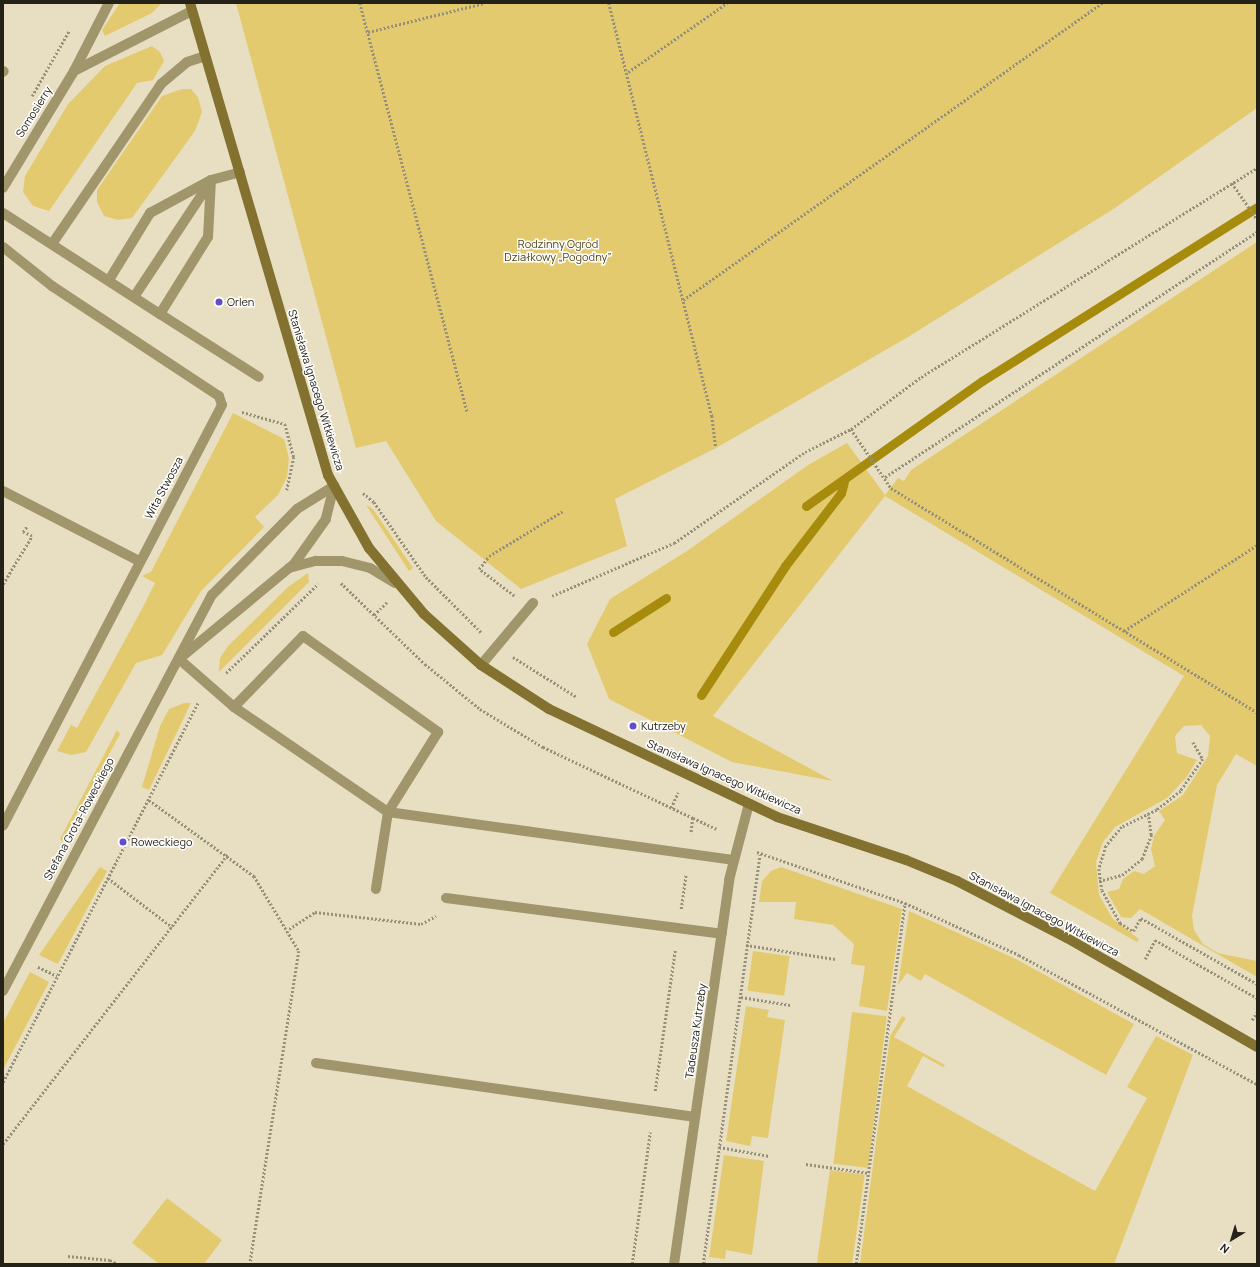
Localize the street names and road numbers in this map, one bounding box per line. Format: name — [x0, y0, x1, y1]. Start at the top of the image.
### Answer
street label: Somosierry — [13, 84, 55, 140]
street label: Stanisława Ignacego Witkiewicza — [285, 308, 347, 472]
street label: Wita Stwosza — [142, 455, 186, 521]
street label: Stanisława Ignacego Witkiewicza — [645, 737, 803, 817]
street label: Stefana Grota-Roweckiego — [41, 756, 117, 882]
street label: Stanisława Ignacego Witkiewicza — [967, 869, 1121, 959]
street label: Tadeusza Kutrzeby — [683, 983, 709, 1079]

